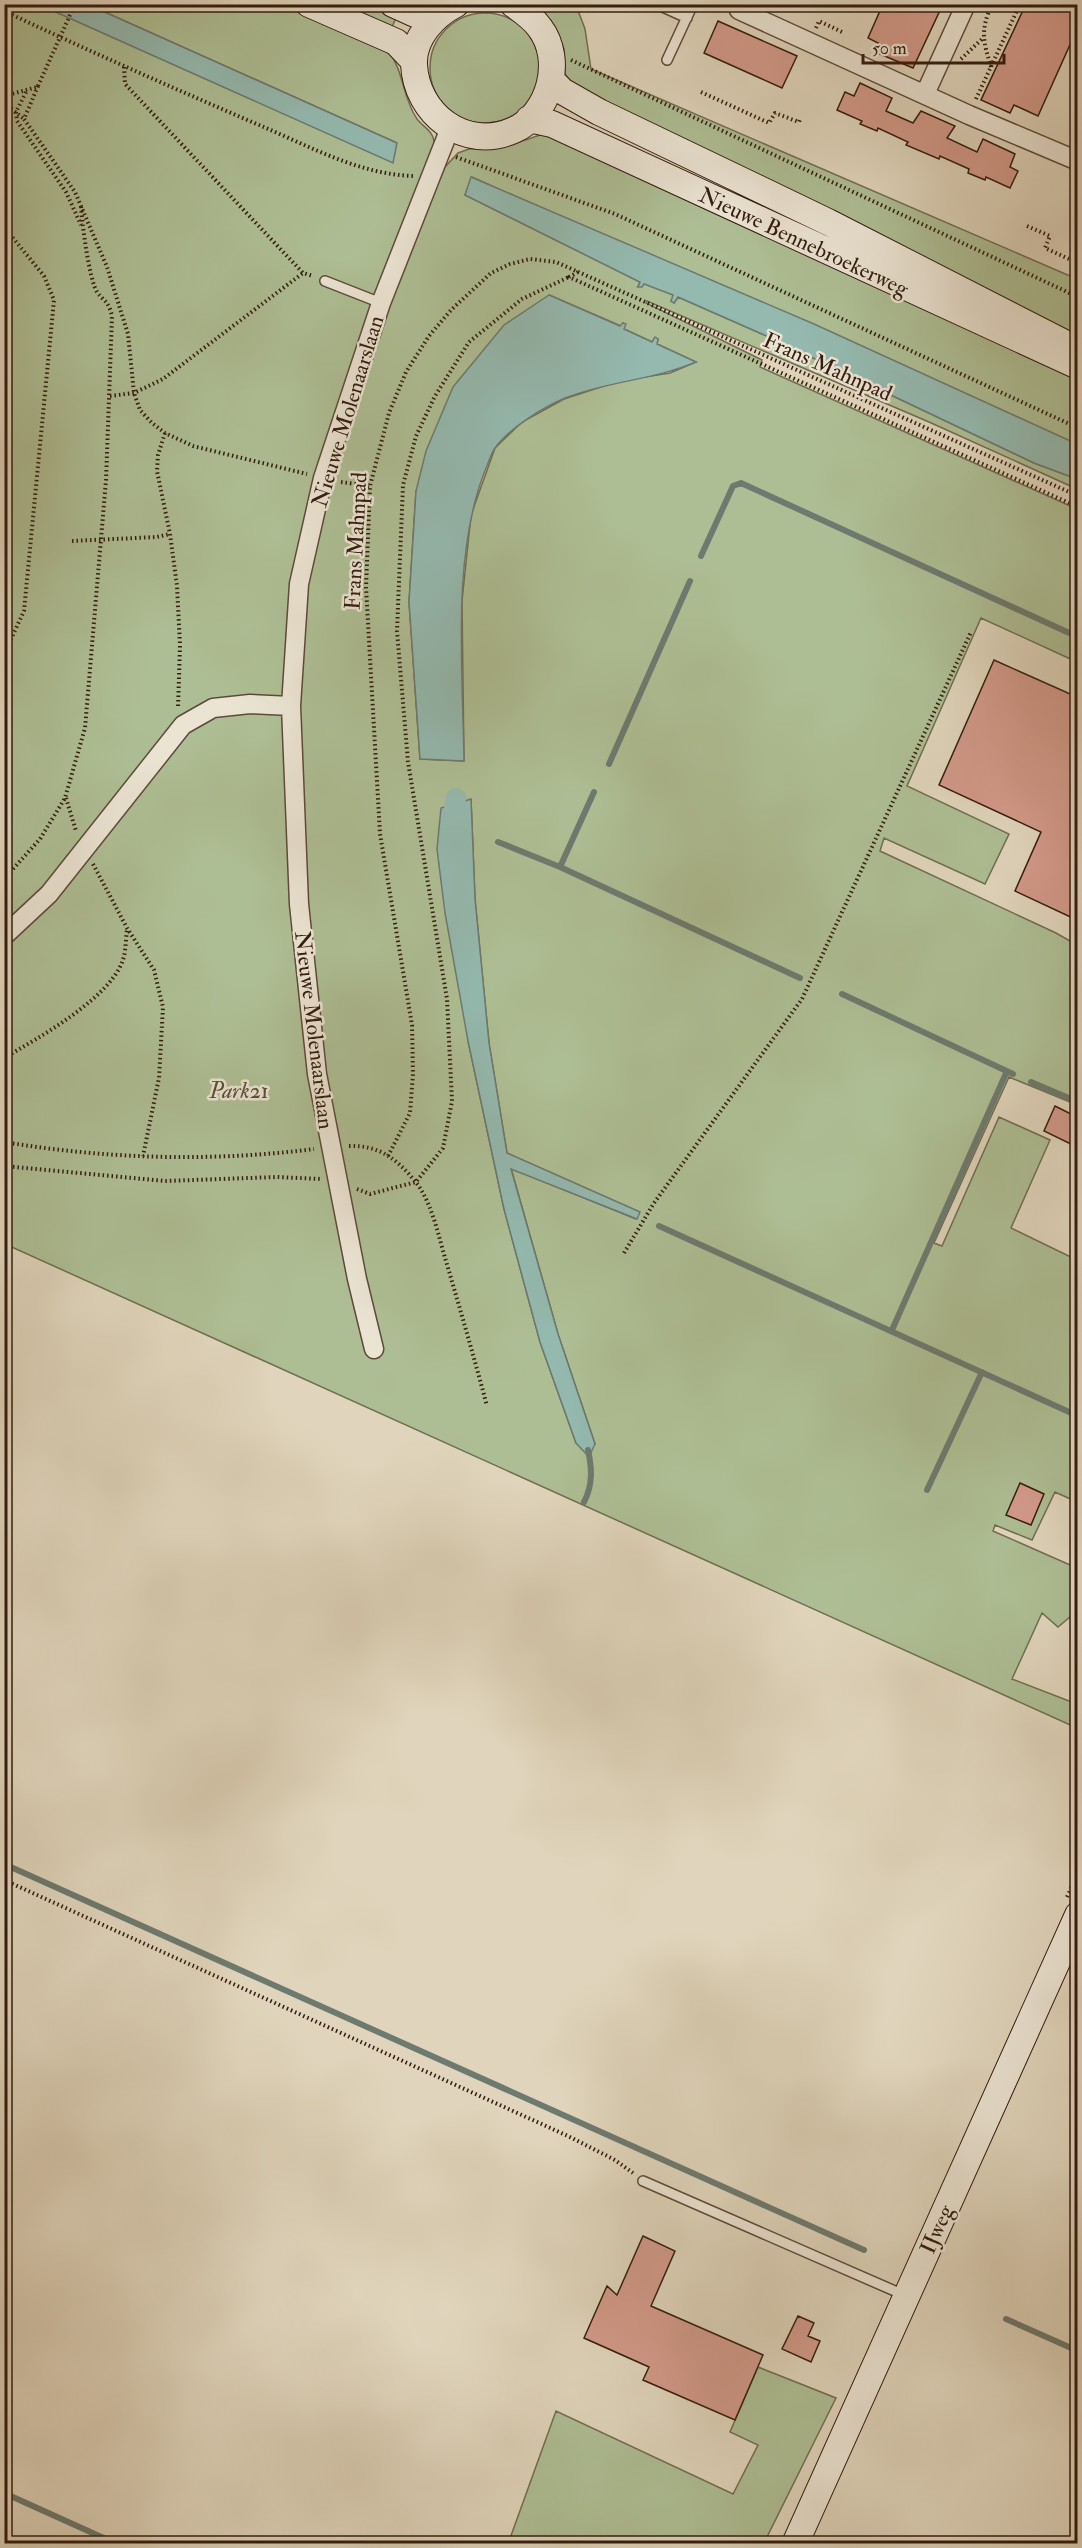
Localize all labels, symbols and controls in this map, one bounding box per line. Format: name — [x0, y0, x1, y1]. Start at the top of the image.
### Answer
scale bar — [863, 27, 1004, 65]
text: 50 m — [872, 37, 907, 60]
street label: Nieuwe Bennebroekerweg — [694, 181, 914, 303]
street label: Nieuwe Molenaarslaan — [305, 312, 390, 511]
street label: Frans Mahnpad — [758, 326, 896, 409]
street label: Frans Mahnpad — [338, 471, 375, 611]
street label: Nieuwe Molenaarslaan — [288, 930, 340, 1131]
park label: Park21 — [208, 1077, 269, 1105]
street label: IJweg — [914, 2200, 960, 2258]

